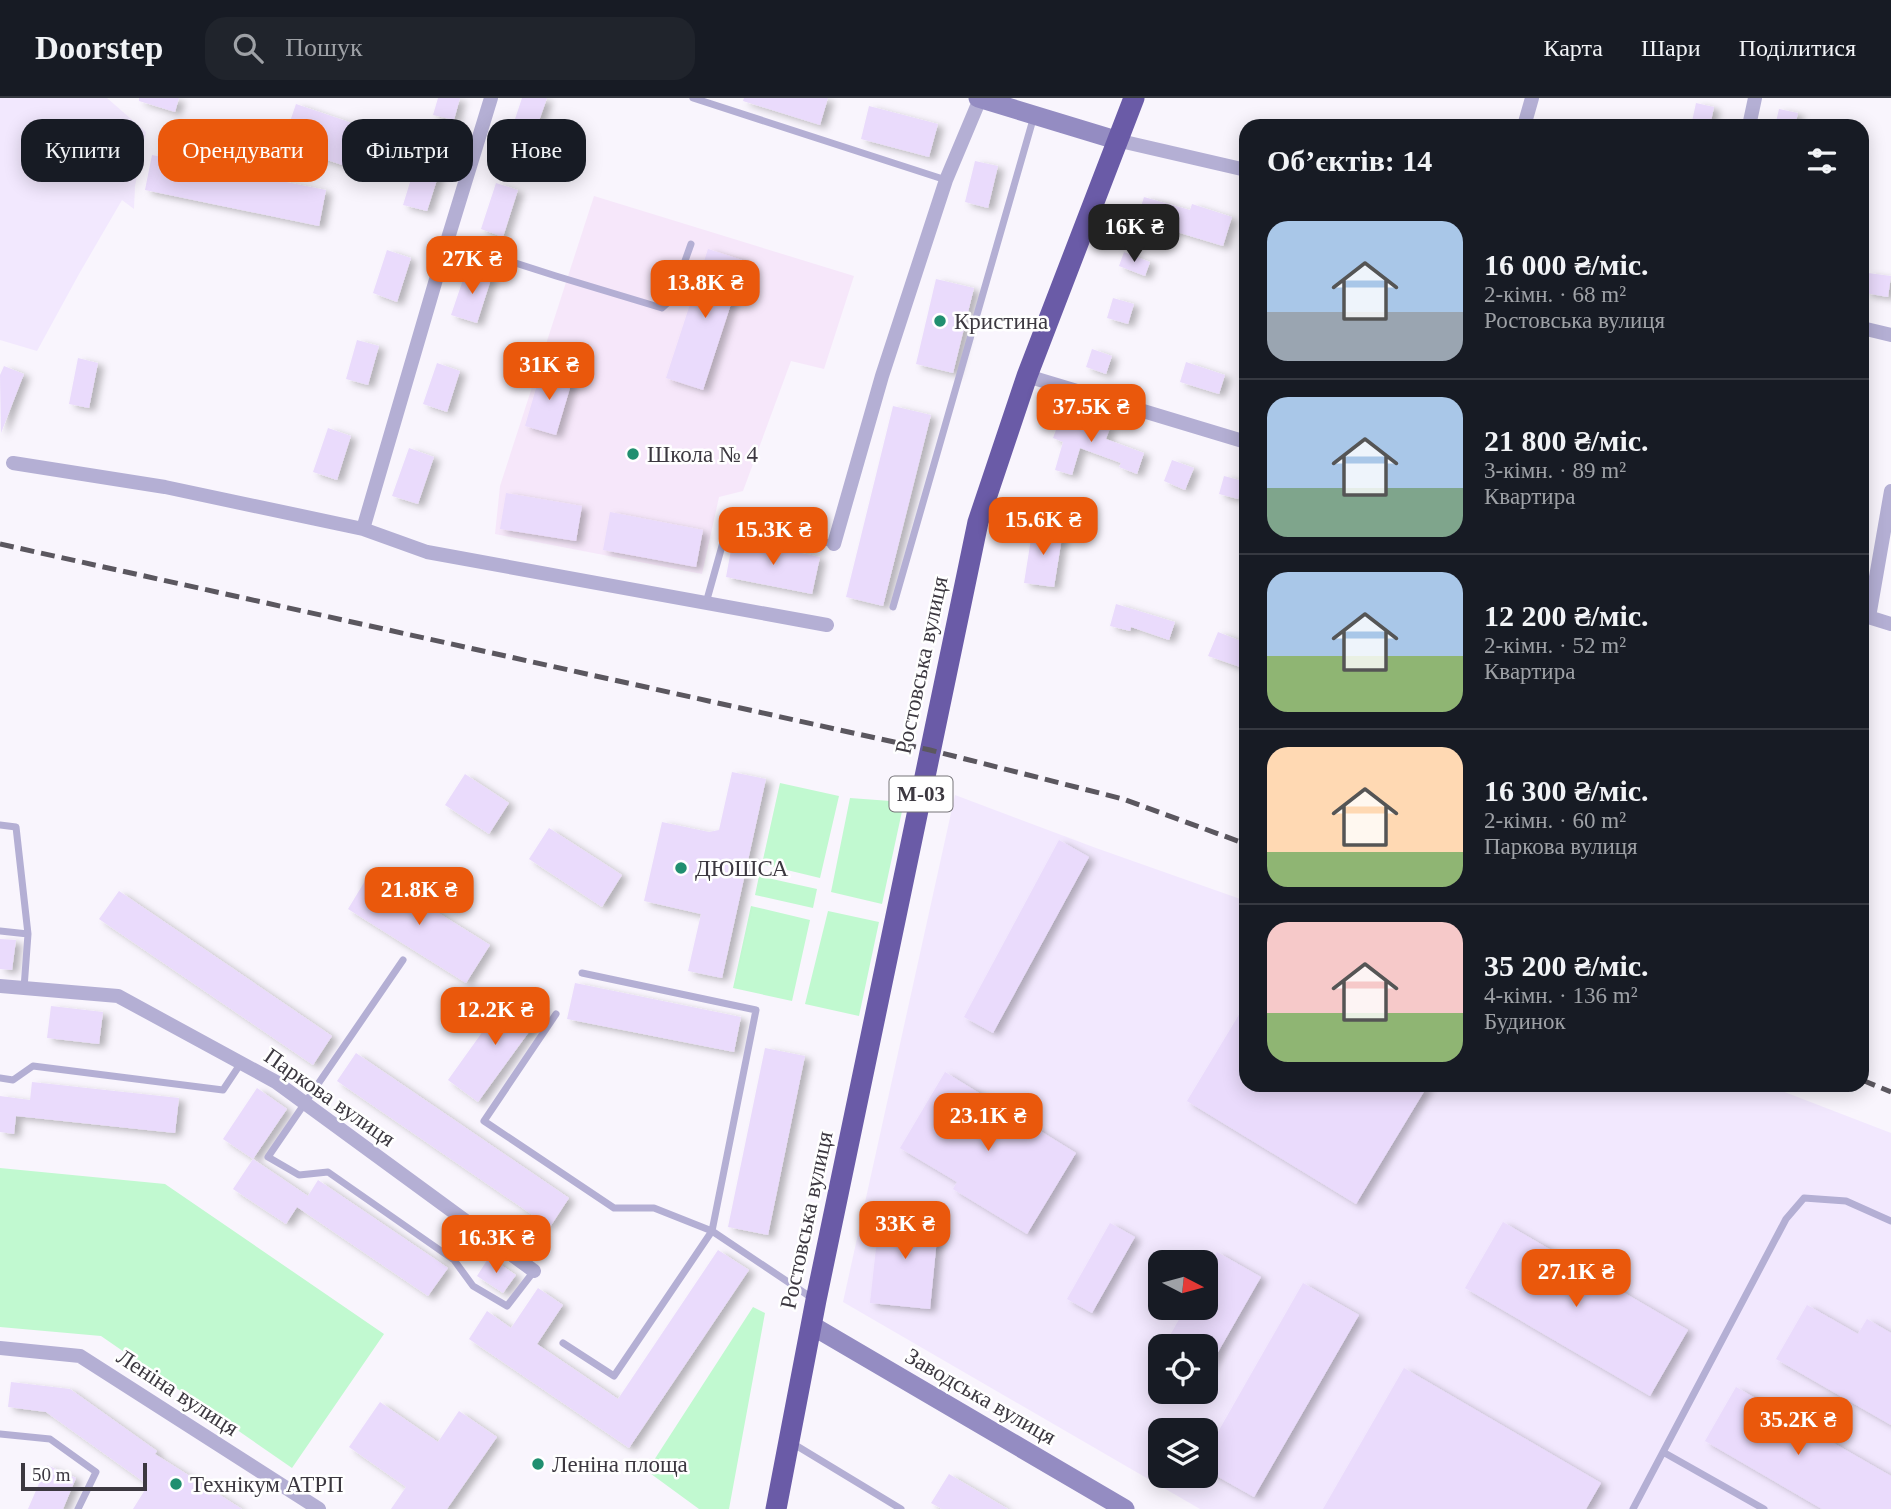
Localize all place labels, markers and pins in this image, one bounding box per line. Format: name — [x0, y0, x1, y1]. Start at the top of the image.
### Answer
pin: 16K ₴ — [1085, 204, 1183, 264]
pin: 27K ₴ — [423, 236, 521, 296]
pin: 13.8K ₴ — [640, 260, 770, 320]
place label: Кристина — [954, 309, 1048, 334]
marker: Кристина — [932, 313, 948, 329]
pin: 31K ₴ — [500, 342, 598, 402]
pin: 37.5K ₴ — [1026, 384, 1156, 444]
place label: Школа № 4 — [647, 442, 759, 467]
marker: Школа № 4 — [625, 446, 641, 462]
pin: 15.6K ₴ — [978, 498, 1108, 557]
pin: 15.3K ₴ — [708, 508, 838, 567]
place label: ДЮШСА — [695, 856, 789, 881]
marker: ДЮШСА — [673, 860, 689, 876]
pin: 21.8K ₴ — [354, 868, 484, 927]
pin: 12.2K ₴ — [430, 988, 560, 1047]
pin: 23.1K ₴ — [923, 1094, 1053, 1153]
pin: 33K ₴ — [856, 1202, 954, 1261]
pin: 16.3K ₴ — [431, 1216, 561, 1275]
pin: 27.1K ₴ — [1511, 1250, 1641, 1309]
pin: 35.2K ₴ — [1733, 1398, 1863, 1457]
place label: Леніна площа — [552, 1452, 688, 1477]
marker: Леніна площа — [530, 1456, 546, 1472]
place label: Технікум АТРП — [190, 1472, 344, 1497]
marker: Технікум АТРП — [168, 1476, 184, 1492]

